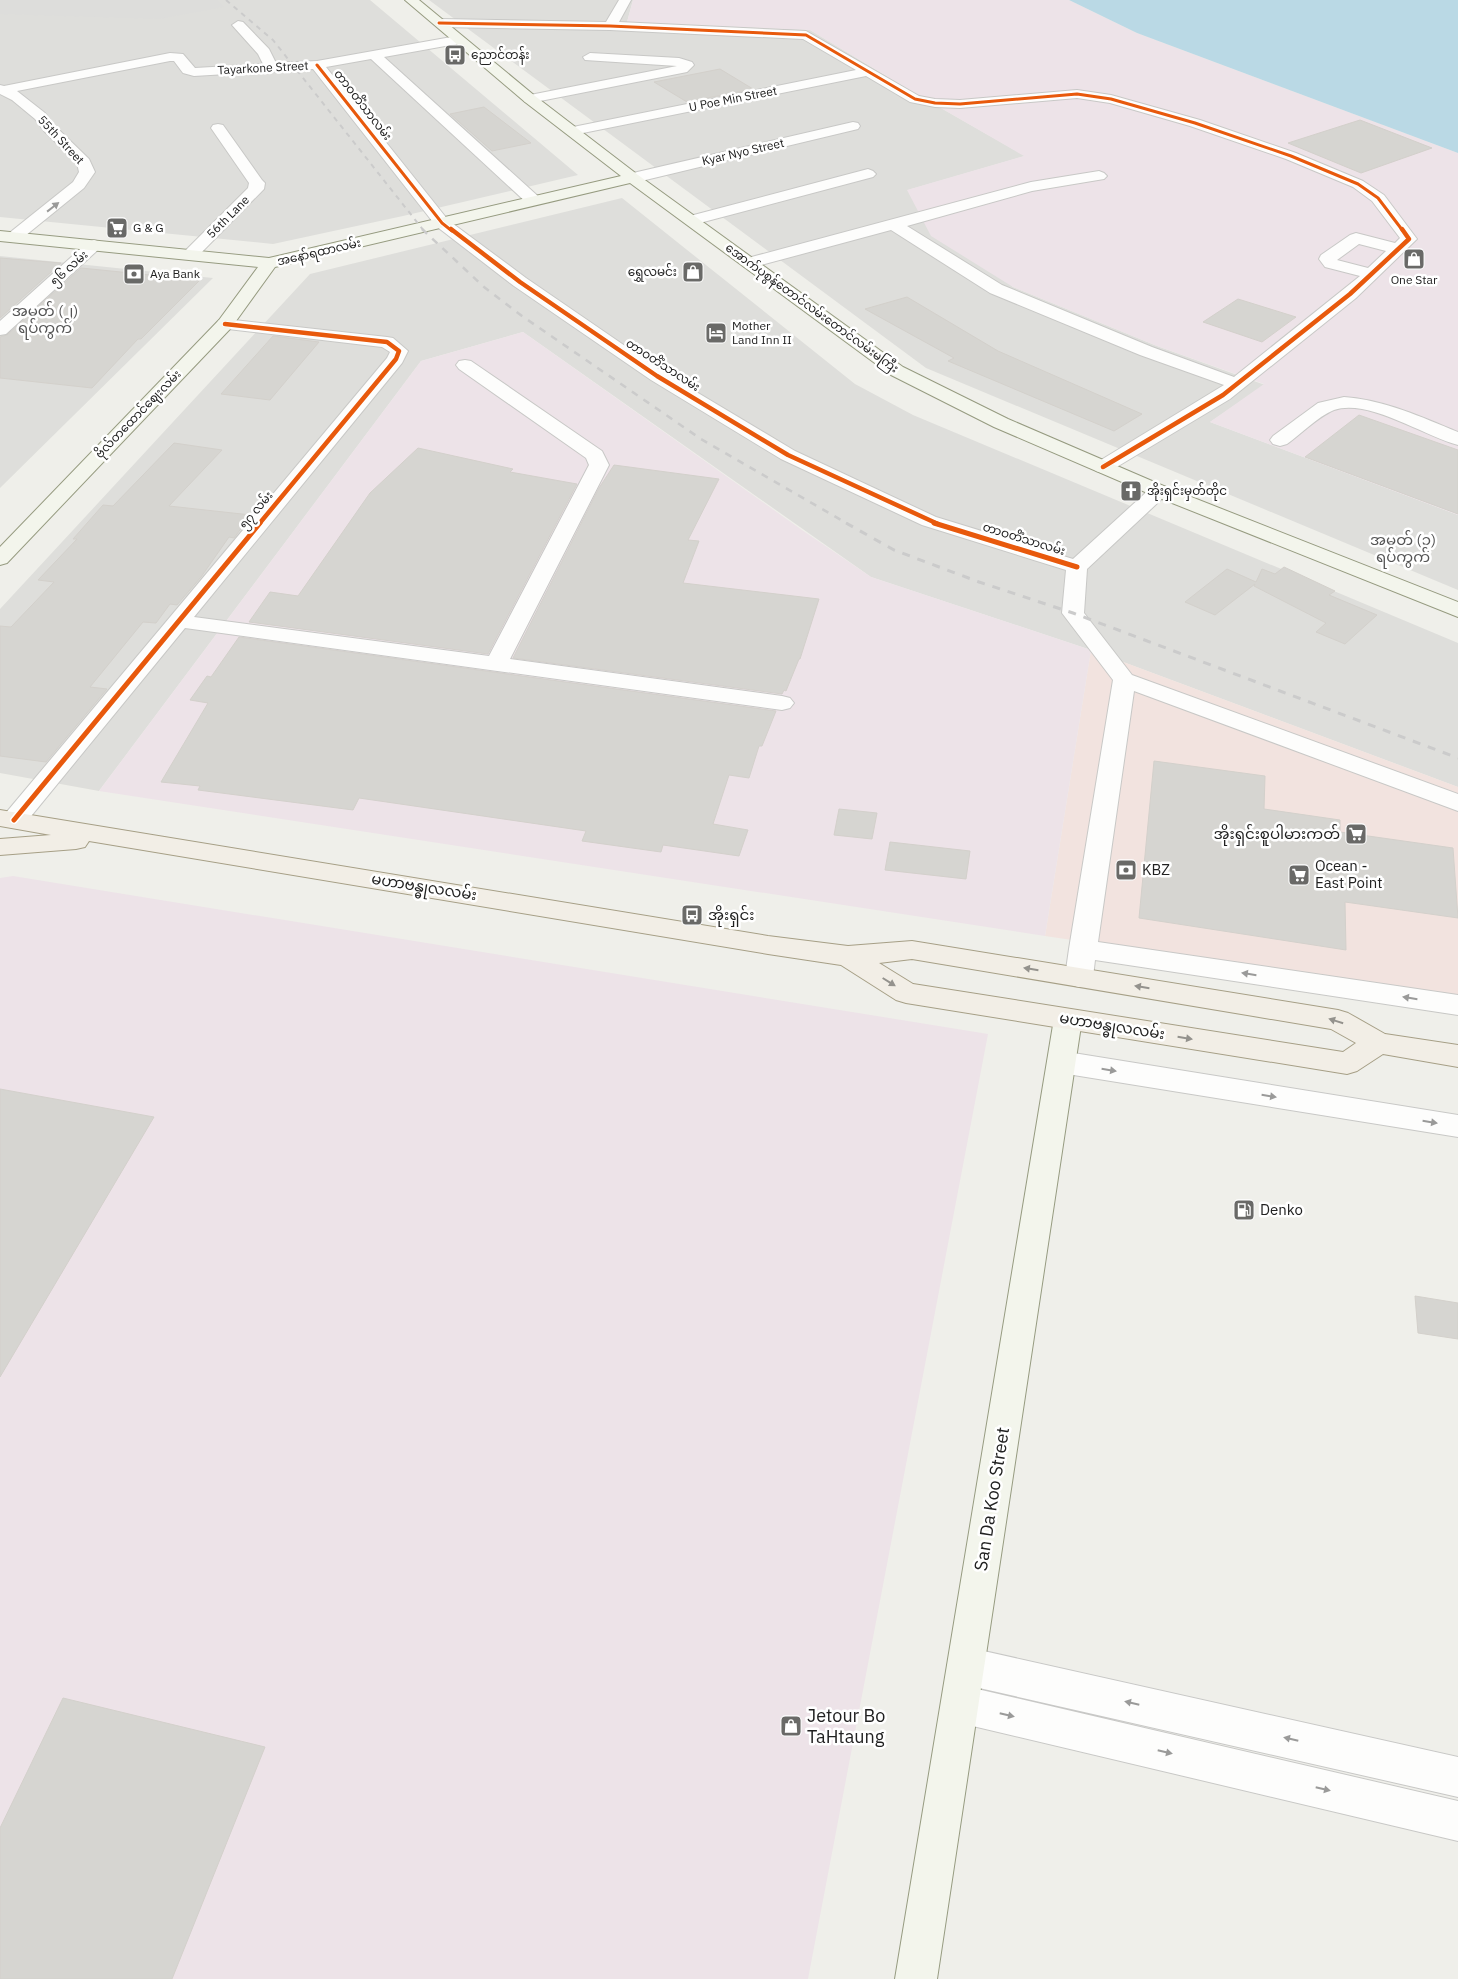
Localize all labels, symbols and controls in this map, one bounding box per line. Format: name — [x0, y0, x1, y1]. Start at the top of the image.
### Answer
bus stop icon: ညောင်တန်း — [443, 43, 467, 67]
place label: ညောင်တန်း — [471, 46, 529, 65]
street label: Tayarkone Street — [217, 58, 309, 77]
street label: တာဝတိံသာလမ်း — [331, 66, 396, 143]
street label: U Poe Min Street — [688, 83, 778, 114]
street label: 55th Street — [35, 112, 88, 167]
street label: Kyar Nyo Street — [700, 135, 785, 168]
street label: 56th Lane — [203, 192, 252, 241]
one-way arrow — [46, 202, 59, 212]
supermarket icon: G & G — [105, 216, 129, 240]
place label: G & G — [133, 220, 164, 235]
street label: အနော်ရထာလမ်း — [275, 234, 363, 271]
street label: အောက်ပုစွန်တောင်လမ်းတောင်လမ်းမကြီး — [721, 239, 902, 378]
street label: ၅၆ လမ်း — [46, 246, 93, 291]
shop icon: One Star — [1402, 247, 1426, 271]
shop icon: ရွှေလမင်း — [681, 260, 705, 284]
bank icon: Aya Bank — [122, 262, 146, 286]
place label: ရွှေလမင်း — [628, 263, 677, 282]
place label: Aya Bank — [150, 266, 201, 281]
place label: One Star — [1391, 272, 1438, 287]
district label: အမှတ် (၂) ရပ်ကွက် — [12, 301, 78, 340]
place label: Mother Land Inn II — [732, 318, 792, 347]
hotel icon: Mother Land Inn II — [704, 321, 728, 345]
street label: တာဝတိံသာလမ်း — [623, 334, 704, 394]
street label: ဗိုလ်တထောင်ဈေးလမ်း — [91, 366, 186, 463]
church icon: အိုးရှင်းမှတ်တိုင — [1119, 479, 1143, 503]
place label: အိုးရှင်းမှတ်တိုင — [1147, 482, 1227, 501]
street label: ၅၇ လမ်း — [235, 487, 278, 533]
street label: တာဝတိံသာလမ်း — [981, 518, 1067, 558]
district label: အမှတ် (၃) ရပ်ကွက် — [1370, 530, 1436, 569]
supermarket icon: အိုးရှင်းစူပါမားကတ် — [1344, 822, 1368, 846]
place label: အိုးရှင်းစူပါမားကတ် — [1214, 824, 1340, 846]
place label: Ocean - East Point — [1315, 856, 1383, 892]
bank icon: KBZ — [1114, 858, 1138, 882]
place label: KBZ — [1142, 860, 1170, 879]
supermarket icon: Ocean - East Point — [1287, 863, 1311, 887]
street label: မဟာဗန္ဓုလလမ်း — [369, 869, 478, 908]
bus stop icon: အိုးရှင်း — [680, 903, 704, 927]
place label: အိုးရှင်း — [708, 905, 754, 927]
one-way arrow — [1023, 965, 1039, 973]
one-way arrow — [1241, 970, 1257, 978]
one-way arrow — [883, 978, 896, 987]
one-way arrow — [1133, 983, 1149, 991]
one-way arrow — [1401, 994, 1417, 1002]
street label: မဟာဗန္ဓုလလမ်း — [1057, 1008, 1166, 1047]
one-way arrow — [1328, 1017, 1343, 1025]
one-way arrow — [1177, 1034, 1193, 1042]
one-way arrow — [1101, 1066, 1117, 1074]
one-way arrow — [1262, 1092, 1278, 1100]
one-way arrow — [1422, 1118, 1438, 1126]
fuel station icon: Denko — [1232, 1198, 1256, 1222]
place label: Denko — [1260, 1200, 1303, 1219]
street label: San Da Koo Street — [969, 1425, 1014, 1572]
one-way arrow — [1125, 1699, 1140, 1707]
place label: Jetour Bo TaHtaung — [807, 1704, 885, 1748]
one-way arrow — [999, 1711, 1015, 1719]
shop icon: Jetour Bo TaHtaung — [779, 1714, 803, 1738]
one-way arrow — [1283, 1735, 1299, 1743]
one-way arrow — [1158, 1748, 1173, 1756]
one-way arrow — [1316, 1785, 1331, 1793]

